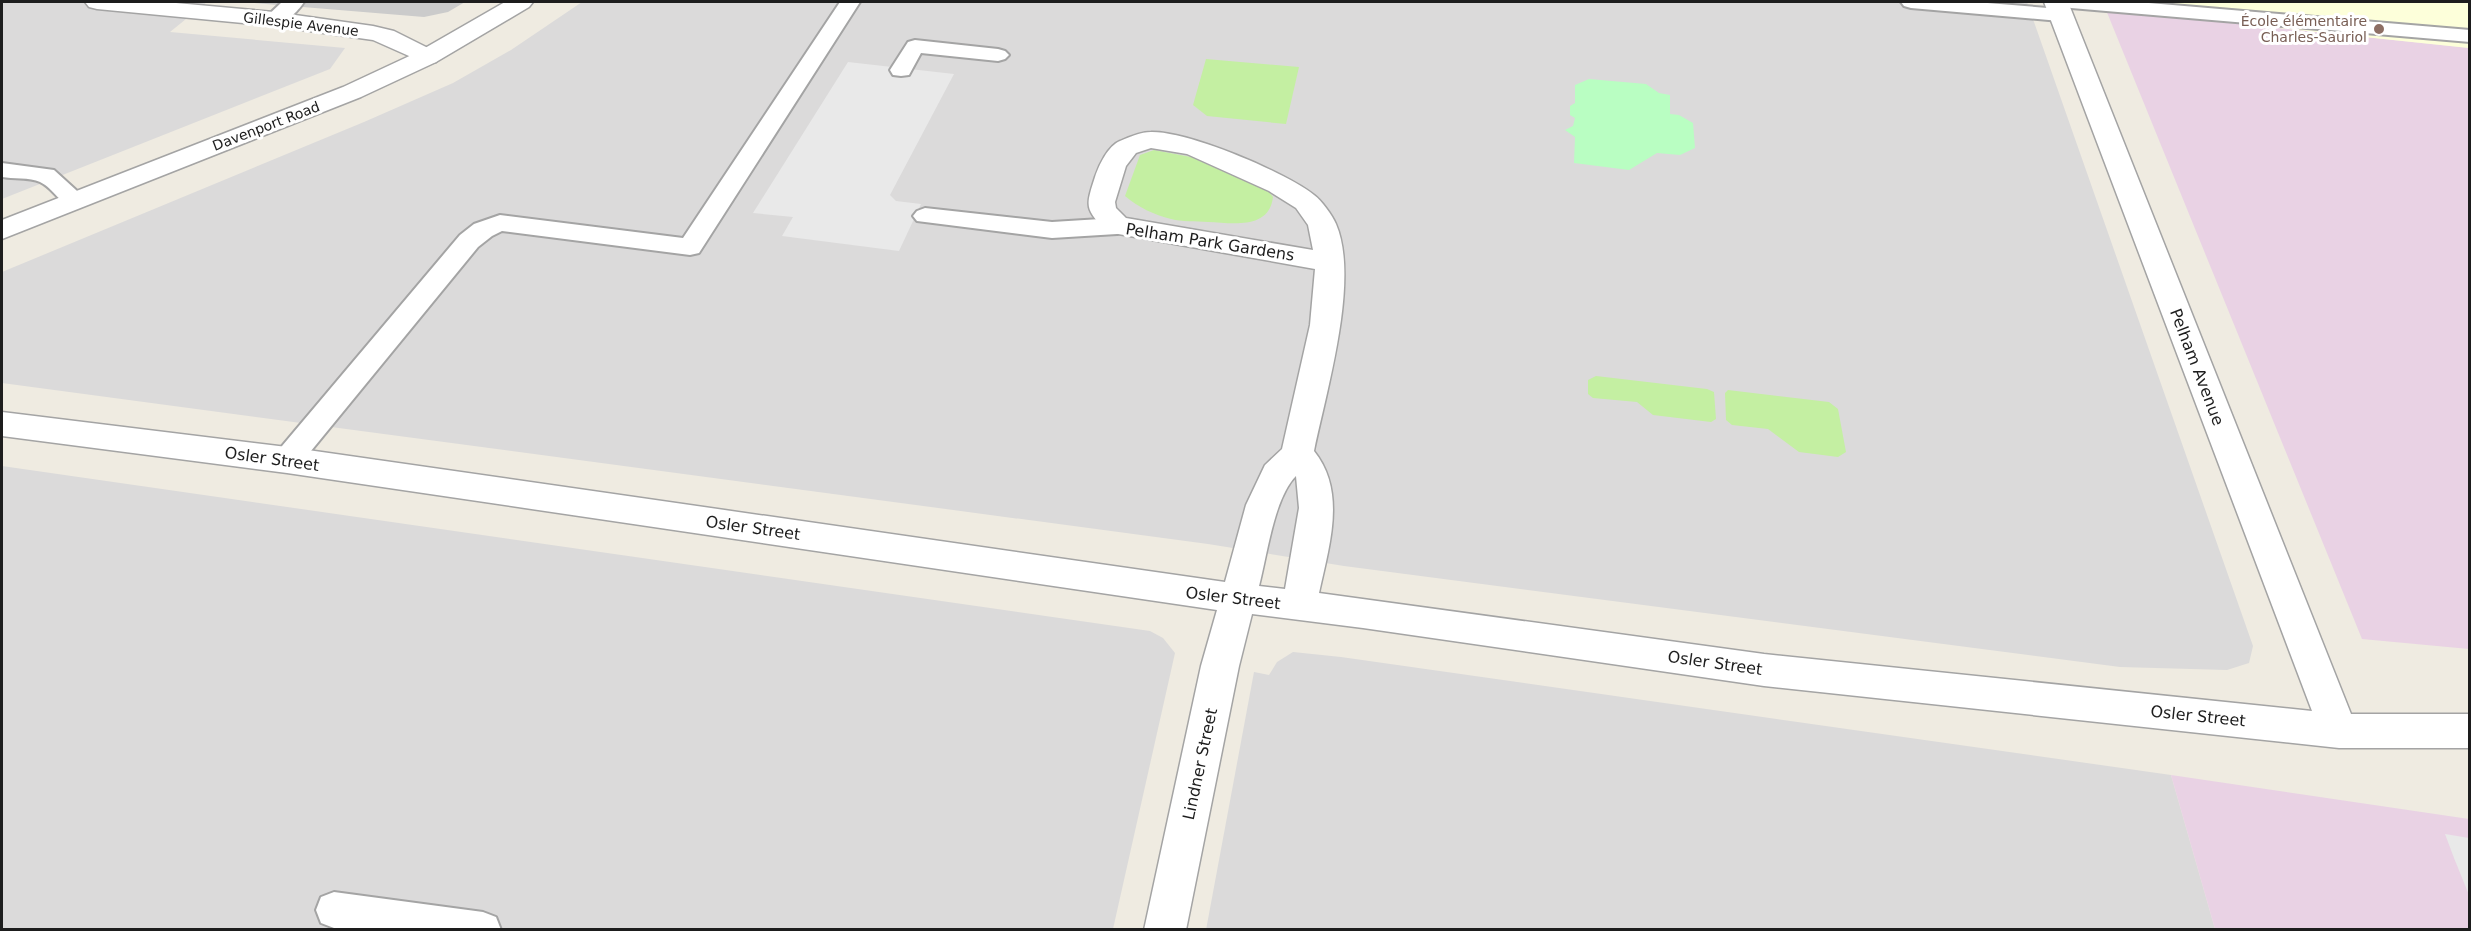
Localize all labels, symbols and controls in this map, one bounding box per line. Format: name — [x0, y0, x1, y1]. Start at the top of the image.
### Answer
street label: Gillespie Avenue — [242, 9, 360, 39]
place label: École élémentaire Charles-Sauriol — [2241, 13, 2367, 45]
marker: École élémentaire Charles-Sauriol — [2372, 22, 2386, 36]
street label: Davenport Road — [210, 98, 322, 154]
street label: Pelham Park Gardens — [1124, 219, 1296, 265]
street label: Pelham Avenue — [2166, 306, 2228, 428]
street label: Osler Street — [223, 443, 321, 475]
street label: Osler Street — [704, 512, 802, 544]
street label: Osler Street — [1184, 583, 1282, 613]
street label: Osler Street — [1666, 647, 1764, 679]
street label: Osler Street — [2150, 702, 2246, 730]
street label: Lindner Street — [1179, 706, 1221, 822]

